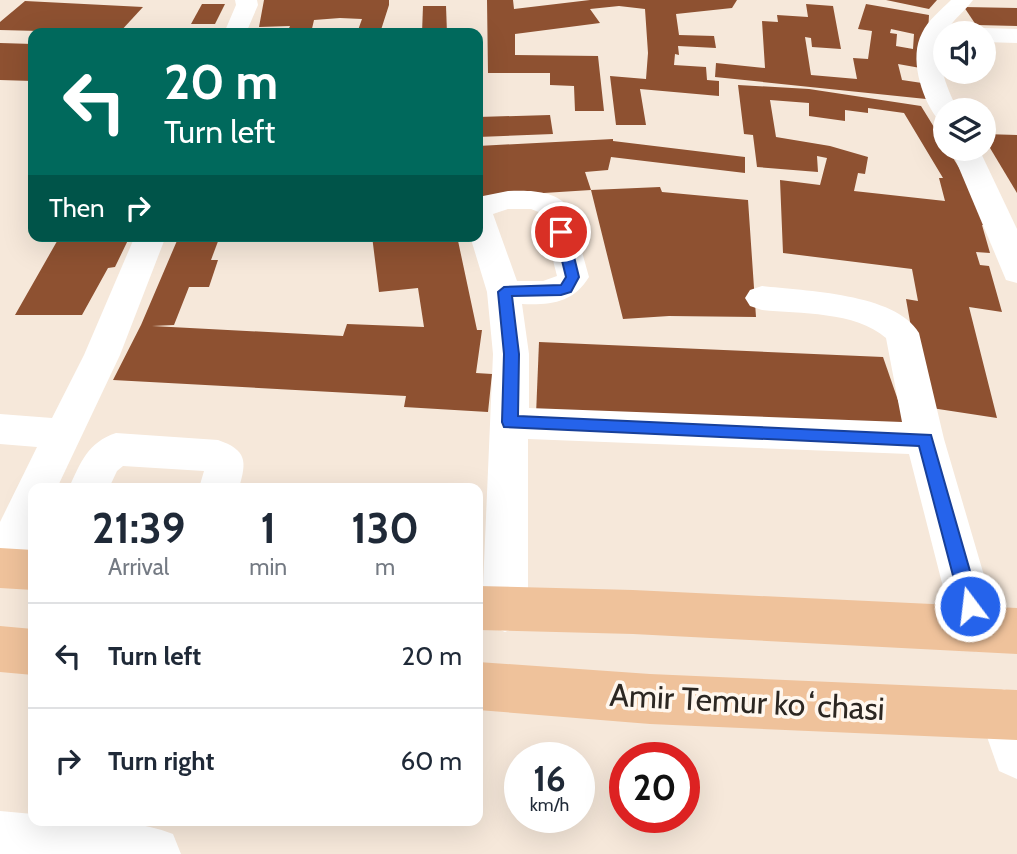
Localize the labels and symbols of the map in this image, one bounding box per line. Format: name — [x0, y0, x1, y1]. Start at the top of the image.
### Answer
pin — [531, 202, 591, 262]
position arrow — [933, 569, 1007, 643]
street label: Amir Temur koʻchasi — [608, 675, 886, 728]
speed limit sign: 20 — [609, 742, 700, 833]

